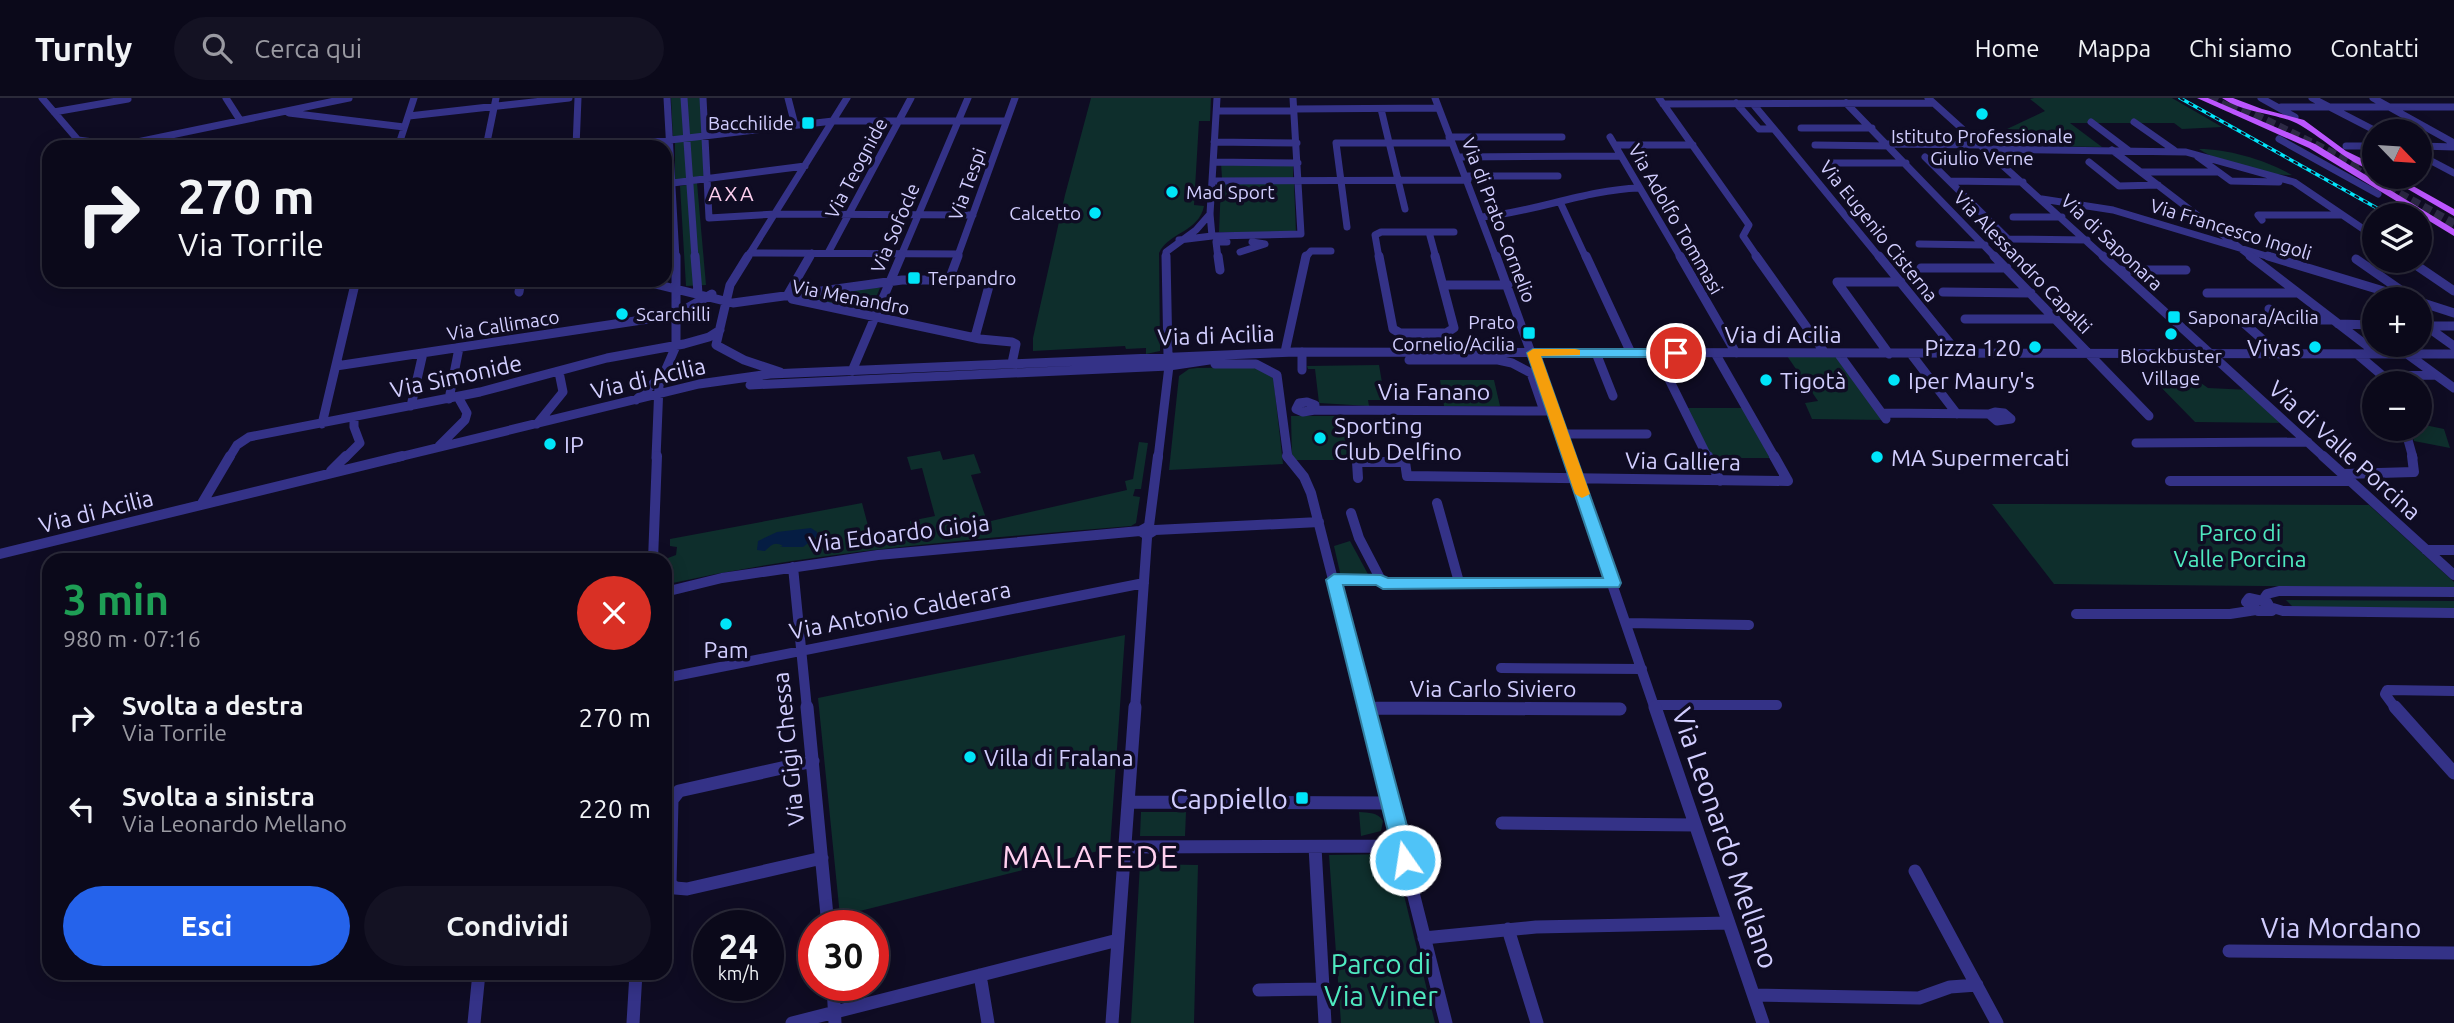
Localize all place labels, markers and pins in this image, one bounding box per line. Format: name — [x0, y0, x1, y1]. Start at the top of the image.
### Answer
marker: Istituto Professionale Giulio Verne — [1974, 106, 1990, 122]
place label: Bacchilide — [708, 112, 794, 134]
marker: Bacchilide — [800, 115, 816, 131]
place label: Istituto Professionale Giulio Verne — [1891, 125, 2073, 169]
place label: Mad Sport — [1186, 181, 1275, 203]
marker: Mad Sport — [1164, 184, 1180, 200]
place label: Calcetto — [1009, 202, 1081, 224]
marker: Calcetto — [1087, 205, 1103, 221]
place label: Terpandro — [928, 267, 1016, 289]
marker: Terpandro — [906, 270, 922, 286]
place label: Scarchilli — [636, 303, 711, 325]
marker: Scarchilli — [614, 306, 630, 322]
place label: Saponara/Acilia — [2188, 306, 2319, 328]
marker: Saponara/Acilia — [2166, 309, 2182, 325]
place label: Prato Cornelio/Acilia — [1392, 311, 1515, 355]
pin — [1646, 323, 1706, 383]
marker: Prato Cornelio/Acilia — [1521, 325, 1537, 341]
marker: Blockbuster Village — [2163, 326, 2179, 342]
place label: Pizza 120 — [1925, 335, 2021, 360]
place label: Vivas — [2247, 335, 2301, 360]
marker: Pizza 120 — [2027, 339, 2043, 355]
marker: Vivas — [2307, 339, 2323, 355]
place label: Blockbuster Village — [2120, 345, 2222, 389]
place label: Tigotà — [1780, 368, 1846, 393]
place label: Iper Maury's — [1908, 368, 2035, 393]
marker: Tigotà — [1758, 372, 1774, 388]
marker: Iper Maury's — [1886, 372, 1902, 388]
place label: Sporting Club Delfino — [1334, 413, 1462, 464]
marker: Sporting Club Delfino — [1312, 430, 1328, 446]
place label: IP — [564, 432, 584, 457]
marker: IP — [542, 436, 558, 452]
place label: MA Supermercati — [1891, 445, 2070, 470]
marker: MA Supermercati — [1869, 449, 1885, 465]
marker: Pam — [718, 616, 734, 632]
place label: Pam — [703, 637, 749, 662]
place label: Villa di Fralana — [984, 745, 1134, 770]
marker: Villa di Fralana — [962, 749, 978, 765]
place label: Cappiello — [1170, 783, 1288, 814]
marker: Cappiello — [1294, 790, 1310, 806]

